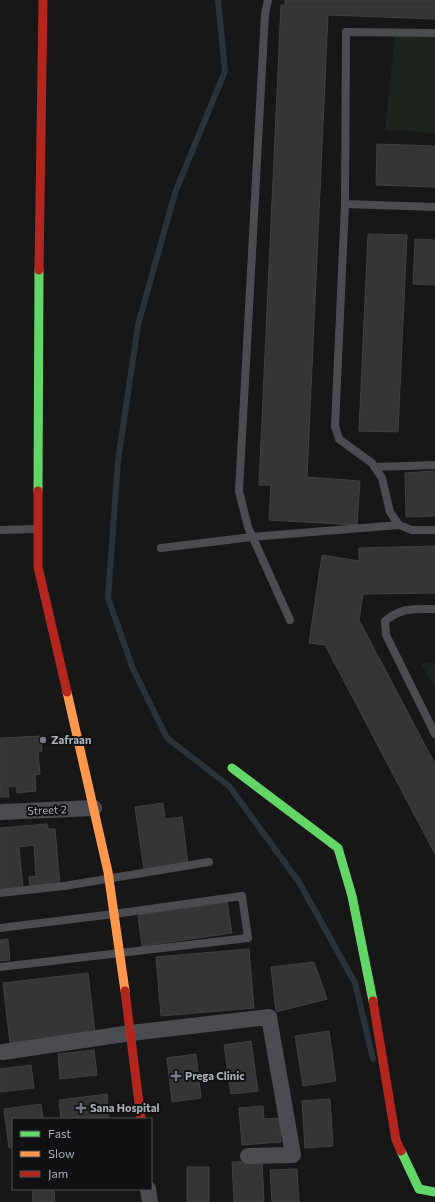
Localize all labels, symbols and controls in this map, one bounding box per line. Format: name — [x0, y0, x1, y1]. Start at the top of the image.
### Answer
place label: Zafraan — [51, 733, 91, 746]
marker: Zafraan — [38, 735, 48, 745]
street label: Street 2 — [27, 802, 67, 817]
place label: Prega Clinic — [185, 1069, 245, 1082]
marker: Prega Clinic — [170, 1070, 182, 1082]
place label: Sana Hospital — [90, 1101, 160, 1114]
marker: Sana Hospital — [75, 1102, 87, 1114]
legend — [12, 1118, 152, 1190]
text: Fast — [48, 1126, 71, 1140]
text: Slow — [48, 1146, 75, 1160]
text: Jam — [48, 1166, 68, 1181]

